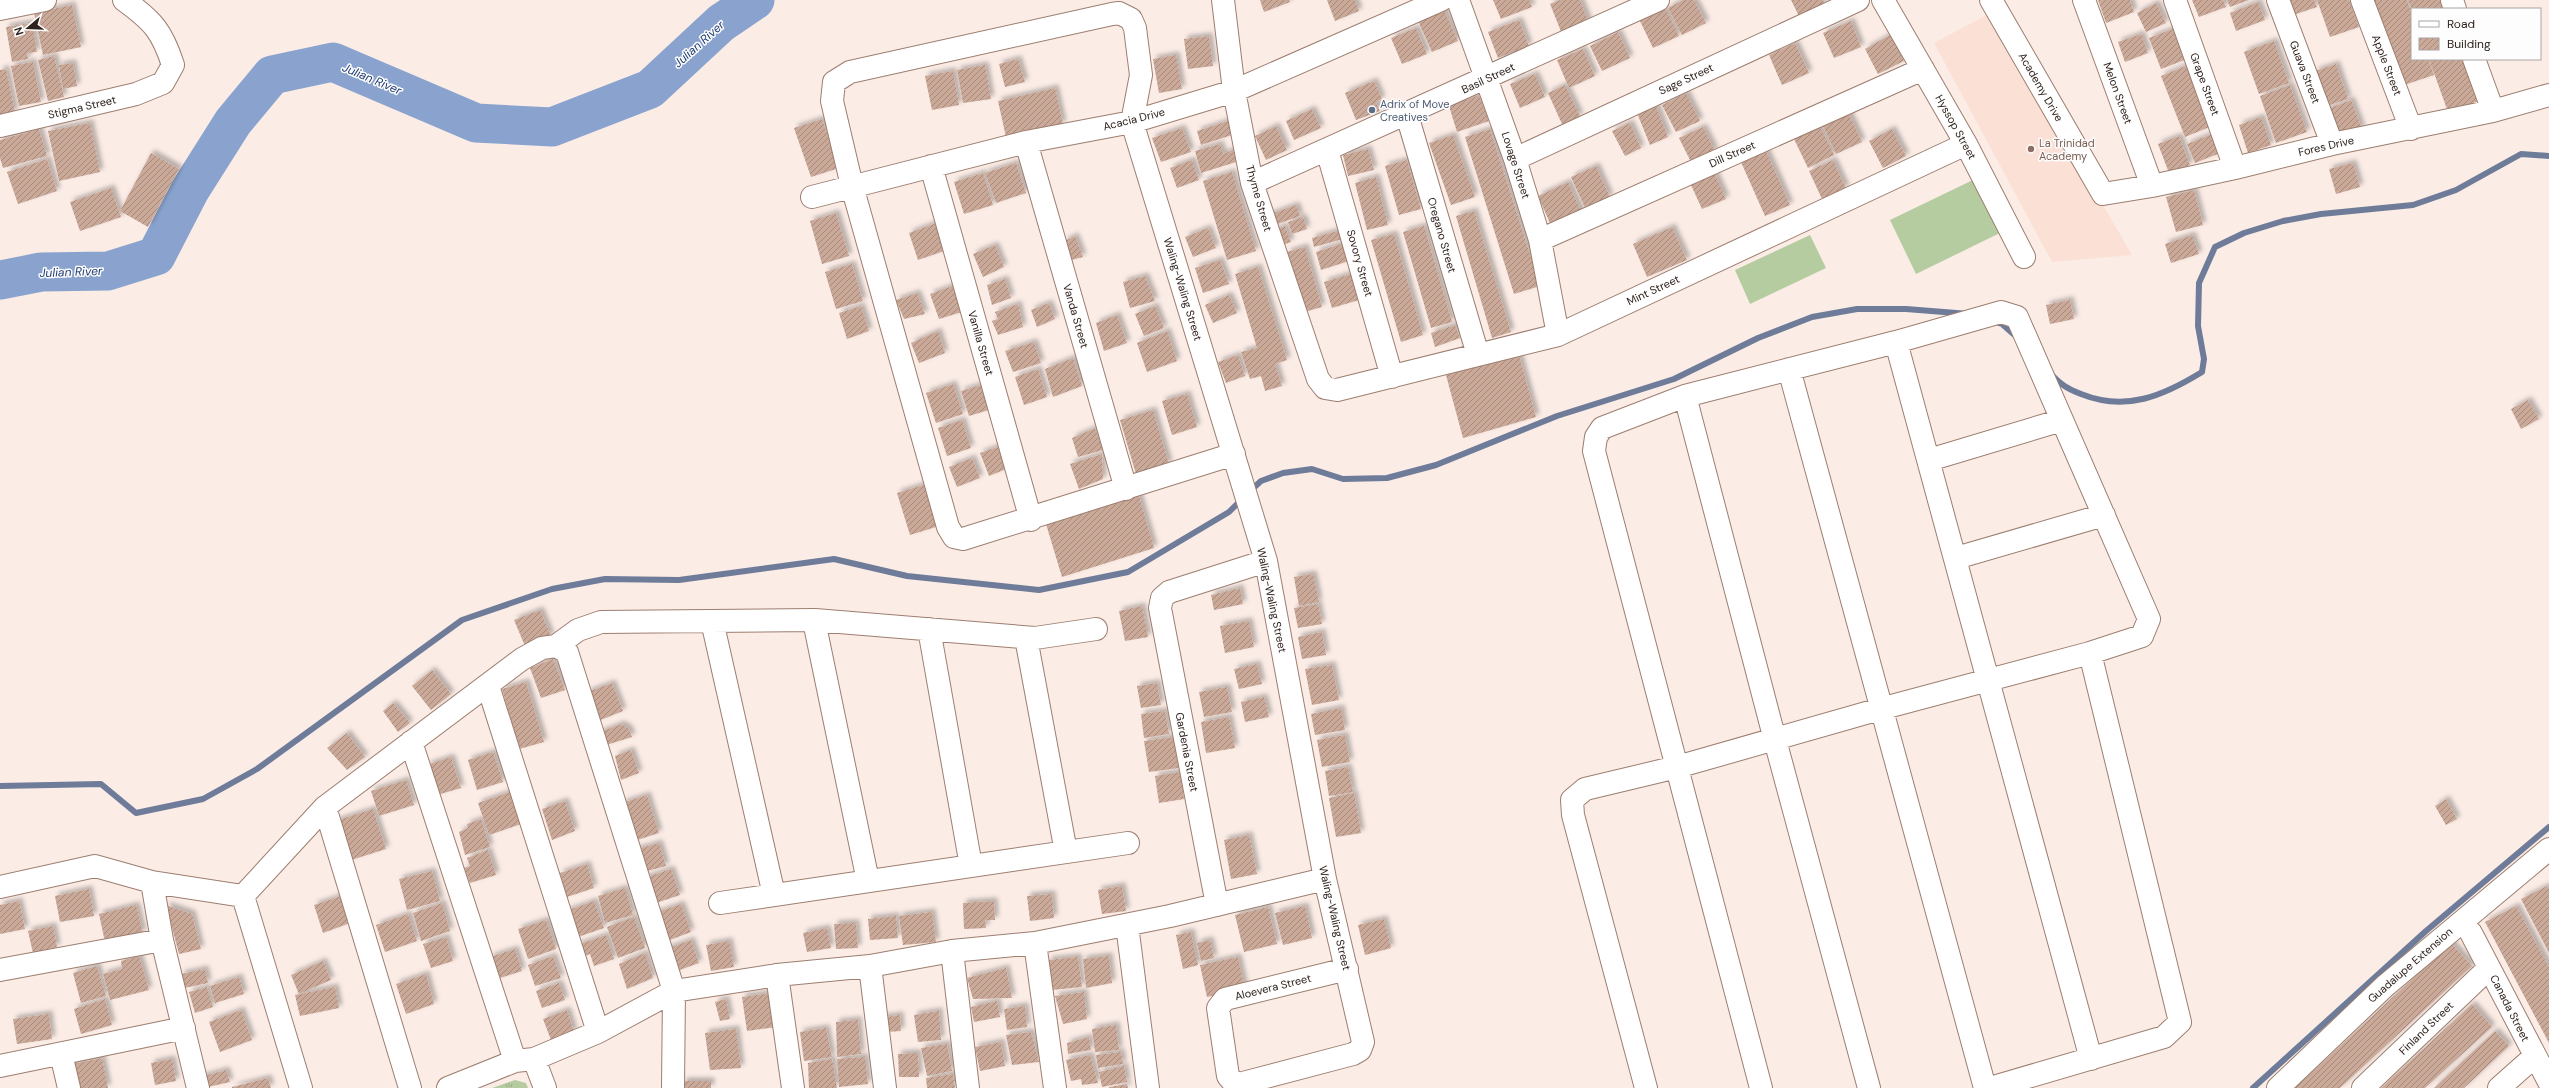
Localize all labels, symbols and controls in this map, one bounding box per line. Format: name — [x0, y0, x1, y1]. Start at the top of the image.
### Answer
north arrow — [8, 8, 48, 48]
legend — [2411, 8, 2541, 60]
text: Road — [2447, 16, 2475, 32]
water label: Julian River — [670, 17, 728, 71]
text: N — [11, 25, 26, 37]
street label: Apple Street — [2369, 33, 2405, 97]
text: Building — [2447, 36, 2491, 52]
street label: Guava Street — [2287, 39, 2323, 105]
street label: Academy Drive — [2016, 50, 2066, 124]
street label: Grape Street — [2187, 51, 2223, 117]
water label: Julian River — [340, 59, 405, 99]
street label: Basil Street — [1459, 60, 1517, 96]
street label: Sage Street — [1656, 60, 1716, 98]
street label: Melon Street — [2100, 60, 2136, 126]
street label: Stigma Street — [47, 92, 117, 122]
street label: Hyssop Street — [1932, 92, 1980, 162]
place label: Adrix of Move Creatives — [1380, 97, 1449, 124]
street label: Acacia Drive — [1102, 105, 1166, 133]
marker: Adrix of Move Creatives — [1367, 105, 1377, 115]
street label: Lovage Street — [1499, 130, 1533, 200]
street label: Fores Drive — [2297, 133, 2355, 159]
place label: La Trinidad Academy — [2039, 136, 2095, 163]
street label: Dill Street — [1707, 138, 1757, 170]
marker: La Trinidad Academy — [2026, 144, 2036, 154]
street label: Thyme Street — [1243, 163, 1275, 233]
street label: Oregano Street — [1425, 196, 1459, 274]
street label: Sovory Street — [1344, 228, 1376, 298]
street label: Waling-Waling Street — [1161, 236, 1205, 342]
water label: Julian River — [39, 263, 103, 281]
street label: Mint Street — [1624, 272, 1682, 308]
street label: Vanda Street — [1060, 282, 1092, 350]
street label: Vanilla Street — [965, 309, 997, 377]
street label: Waling-Waling Street — [1254, 546, 1290, 654]
street label: Gardenia Street — [1172, 711, 1202, 793]
street label: Waling-Waling Street — [1316, 864, 1354, 972]
street label: Guadalupe Extension — [2365, 924, 2455, 1006]
street label: Aloevera Street — [1233, 971, 1313, 1003]
street label: Canada Street — [2487, 972, 2533, 1044]
street label: Finland Street — [2396, 998, 2456, 1058]

